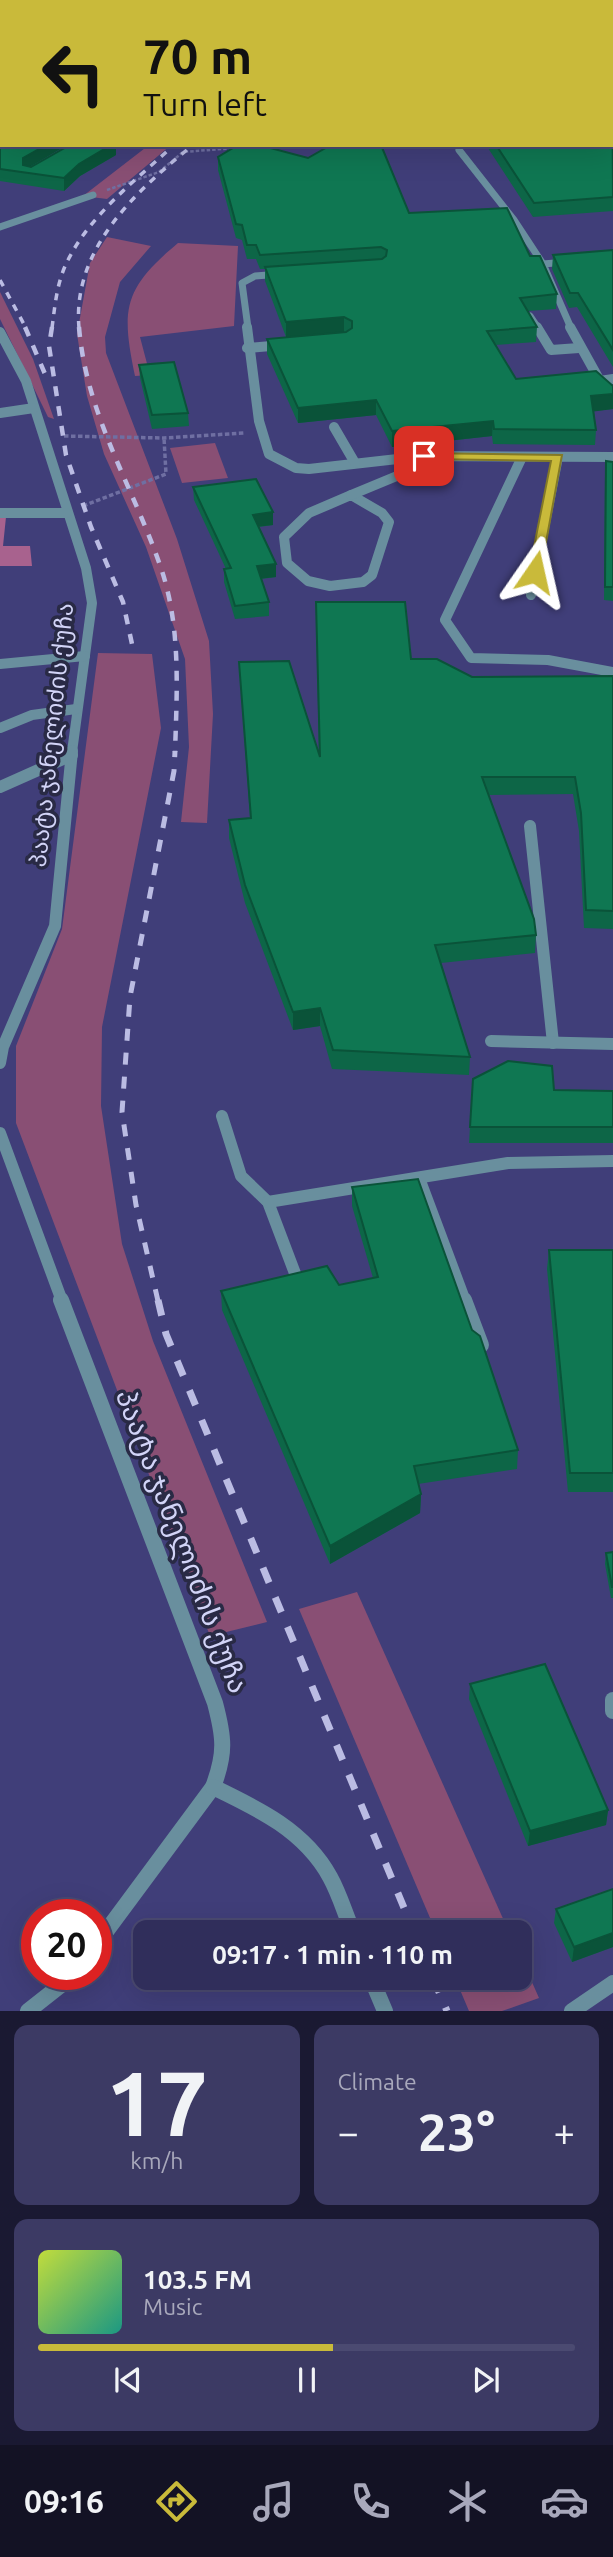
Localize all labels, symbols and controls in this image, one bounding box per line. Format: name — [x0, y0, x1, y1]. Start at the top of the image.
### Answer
icon: left — [28, 28, 119, 119]
text: 70 m — [143, 28, 252, 83]
text: Turn left — [143, 86, 267, 122]
pin — [394, 426, 454, 486]
icon: arrive — [405, 437, 443, 475]
position arrow — [498, 535, 572, 609]
street label: პაატა ჯანელიძის ქუჩა — [25, 602, 79, 868]
street label: პაატა ჯანელიძის ქუჩა — [109, 1385, 255, 1698]
speed limit sign: 20 — [21, 1899, 112, 1990]
text: 09:17 · 1 min · 110 m — [212, 1940, 453, 1969]
text: 17 — [105, 2051, 208, 2153]
text: Climate — [338, 2069, 417, 2094]
text: 23° — [418, 2103, 495, 2161]
text: − — [338, 2111, 359, 2153]
text: + — [554, 2111, 575, 2153]
text: km/h — [130, 2148, 183, 2173]
text: 103.5 FM — [143, 2265, 252, 2294]
text: Music — [143, 2294, 202, 2319]
icon: previous — [109, 2361, 147, 2399]
icon: pause — [288, 2361, 326, 2399]
icon: next — [467, 2361, 505, 2399]
icon: directions — [152, 2477, 201, 2526]
icon: music — [249, 2477, 298, 2526]
icon: phone — [346, 2477, 395, 2526]
icon: climate — [443, 2477, 492, 2526]
icon: car — [540, 2477, 589, 2526]
text: 09:16 — [24, 2483, 104, 2519]

